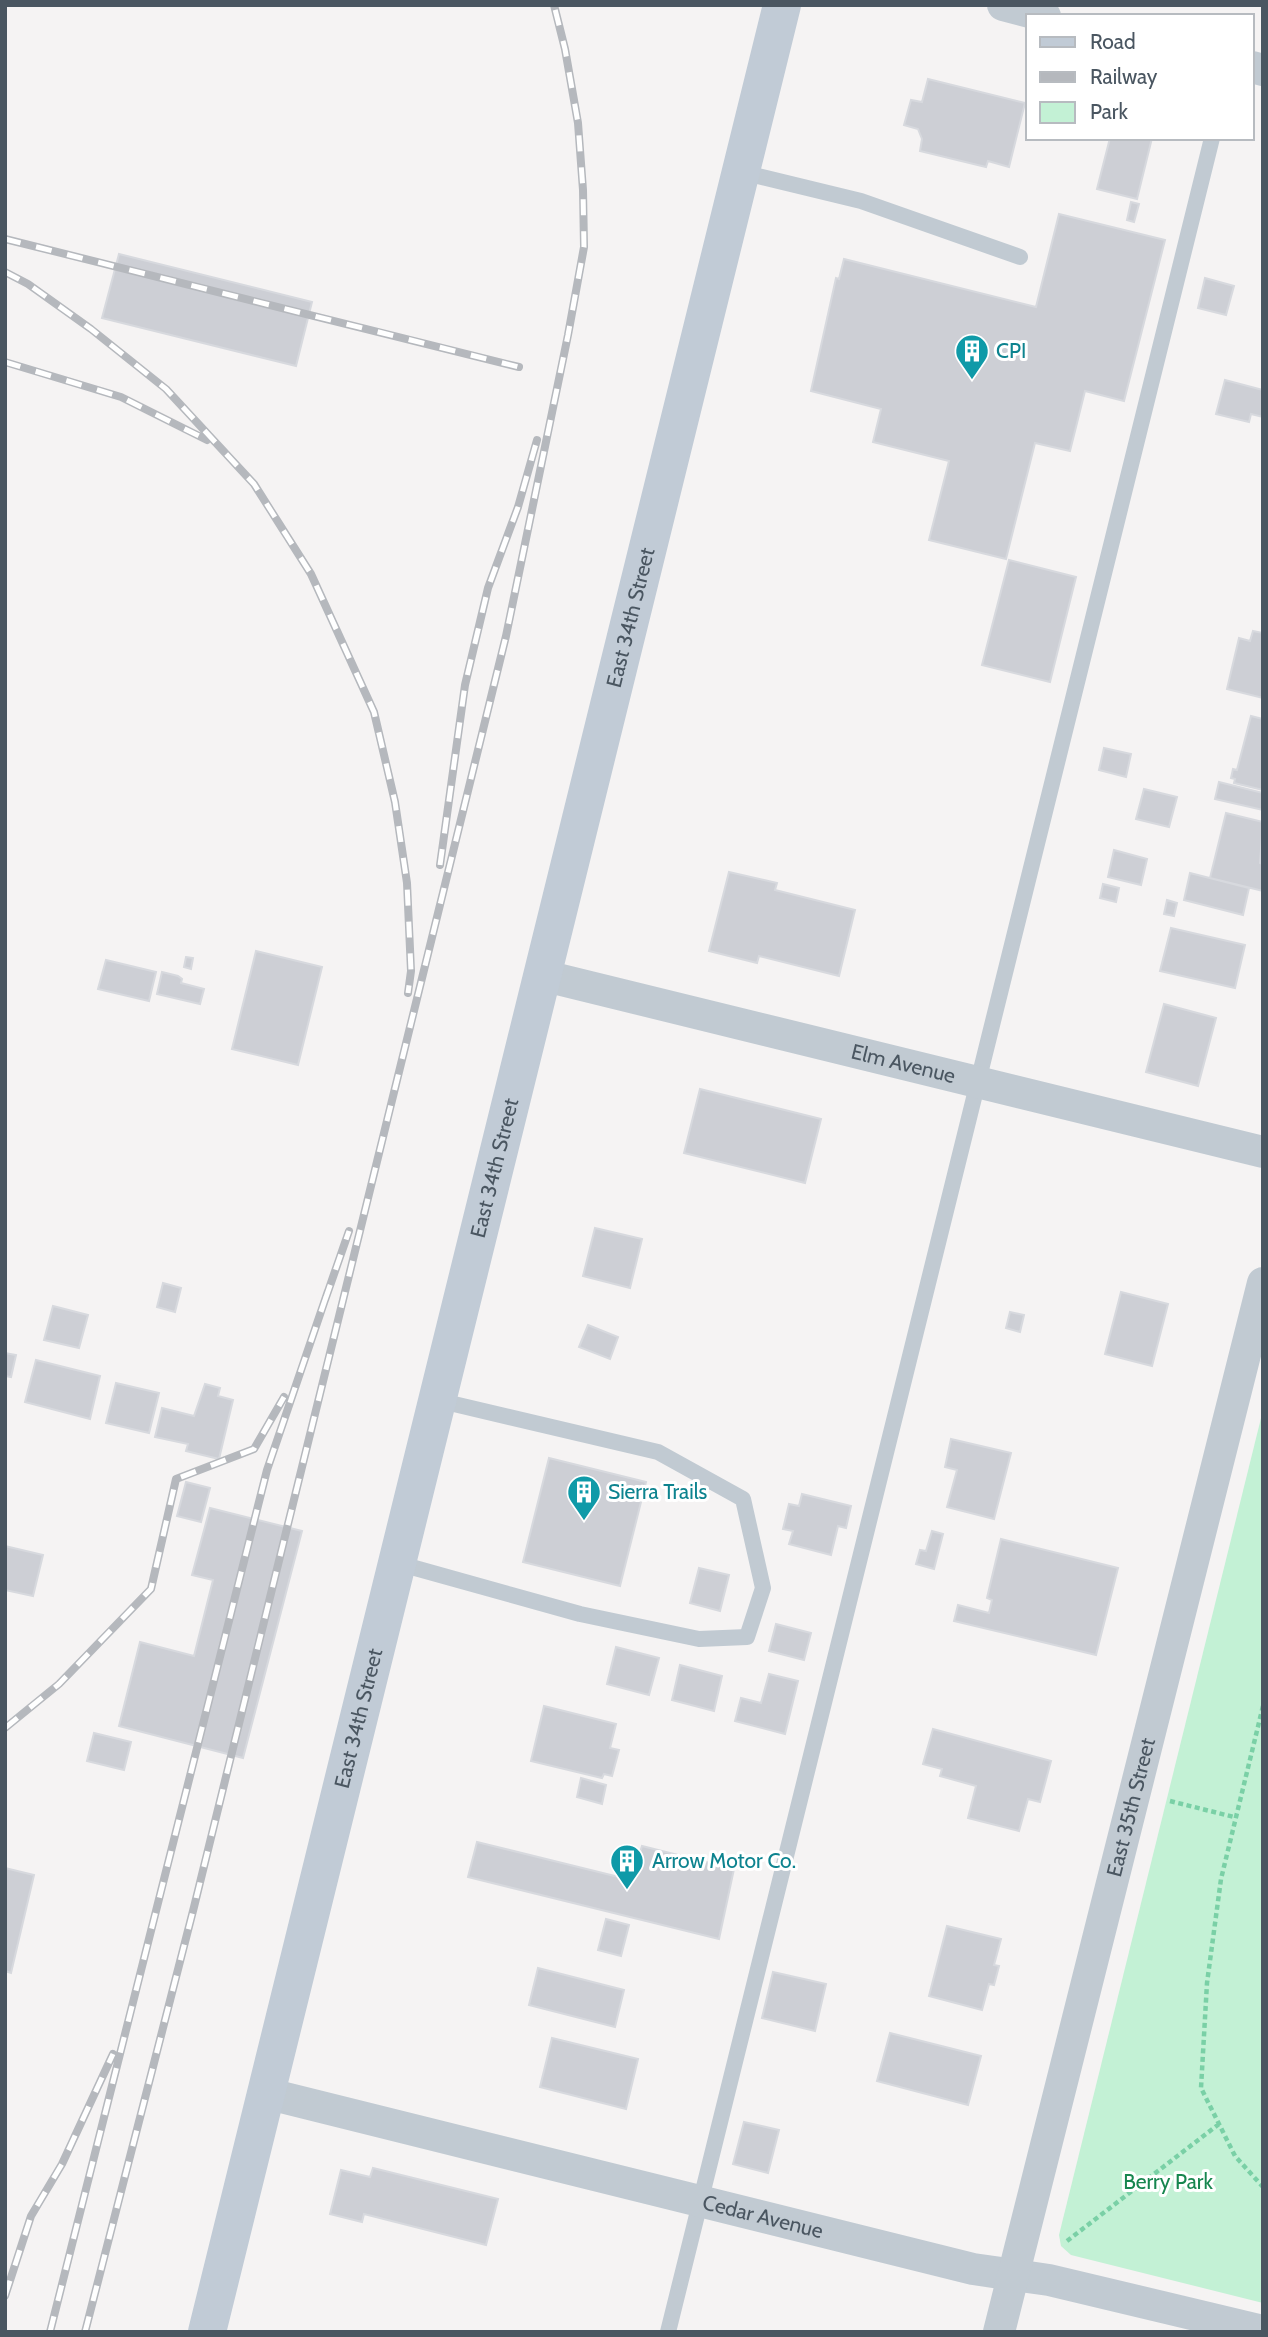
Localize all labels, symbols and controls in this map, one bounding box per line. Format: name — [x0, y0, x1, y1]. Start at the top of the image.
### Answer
legend — [1026, 14, 1254, 140]
text: Road — [1090, 29, 1136, 54]
text: Railway — [1090, 64, 1158, 89]
text: Park — [1090, 99, 1128, 124]
building icon: CPI — [953, 332, 991, 381]
place label: CPI — [996, 338, 1026, 363]
street label: East 34th Street — [601, 545, 659, 690]
street label: Elm Avenue — [849, 1039, 958, 1088]
street label: East 34th Street — [465, 1095, 523, 1240]
building icon: Sierra Trails — [565, 1473, 603, 1522]
place label: Sierra Trails — [608, 1479, 708, 1504]
street label: East 34th Street — [329, 1646, 387, 1791]
street label: East 35th Street — [1101, 1735, 1160, 1879]
building icon: Arrow Motor Co. — [608, 1842, 646, 1891]
place label: Arrow Motor Co. — [652, 1848, 796, 1873]
park label: Berry Park — [1123, 2169, 1213, 2194]
street label: Cedar Avenue — [700, 2189, 826, 2243]

